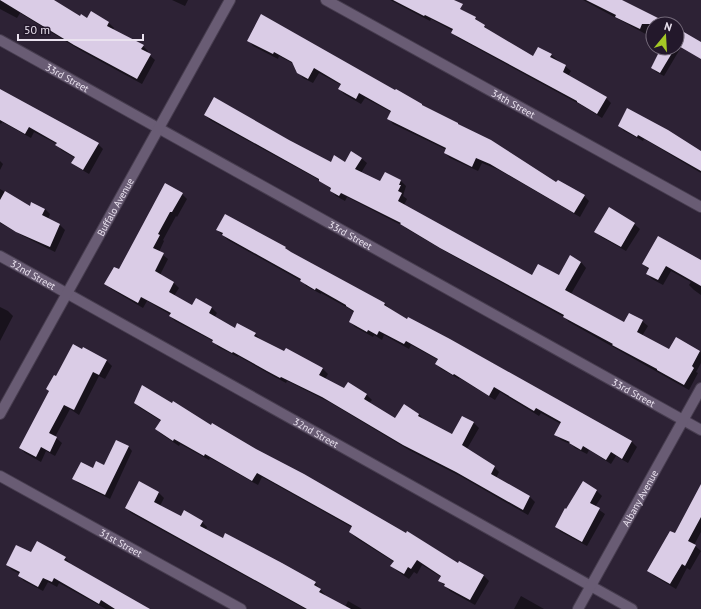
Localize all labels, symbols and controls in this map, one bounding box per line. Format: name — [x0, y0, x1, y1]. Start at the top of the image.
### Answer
scale bar — [18, 16, 143, 42]
north arrow — [645, 16, 685, 56]
text: N — [662, 19, 674, 34]
text: 50 m — [24, 22, 50, 37]
street label: 33rd Street — [43, 61, 92, 96]
street label: 34th Street — [489, 87, 538, 121]
street label: Buffalo Avenue — [94, 176, 137, 238]
street label: 33rd Street — [326, 218, 375, 253]
street label: 32nd Street — [8, 257, 58, 293]
street label: 33rd Street — [609, 376, 658, 411]
street label: 32nd Street — [291, 415, 341, 451]
street label: Albany Avenue — [619, 468, 661, 529]
street label: 31st Street — [97, 526, 145, 560]

